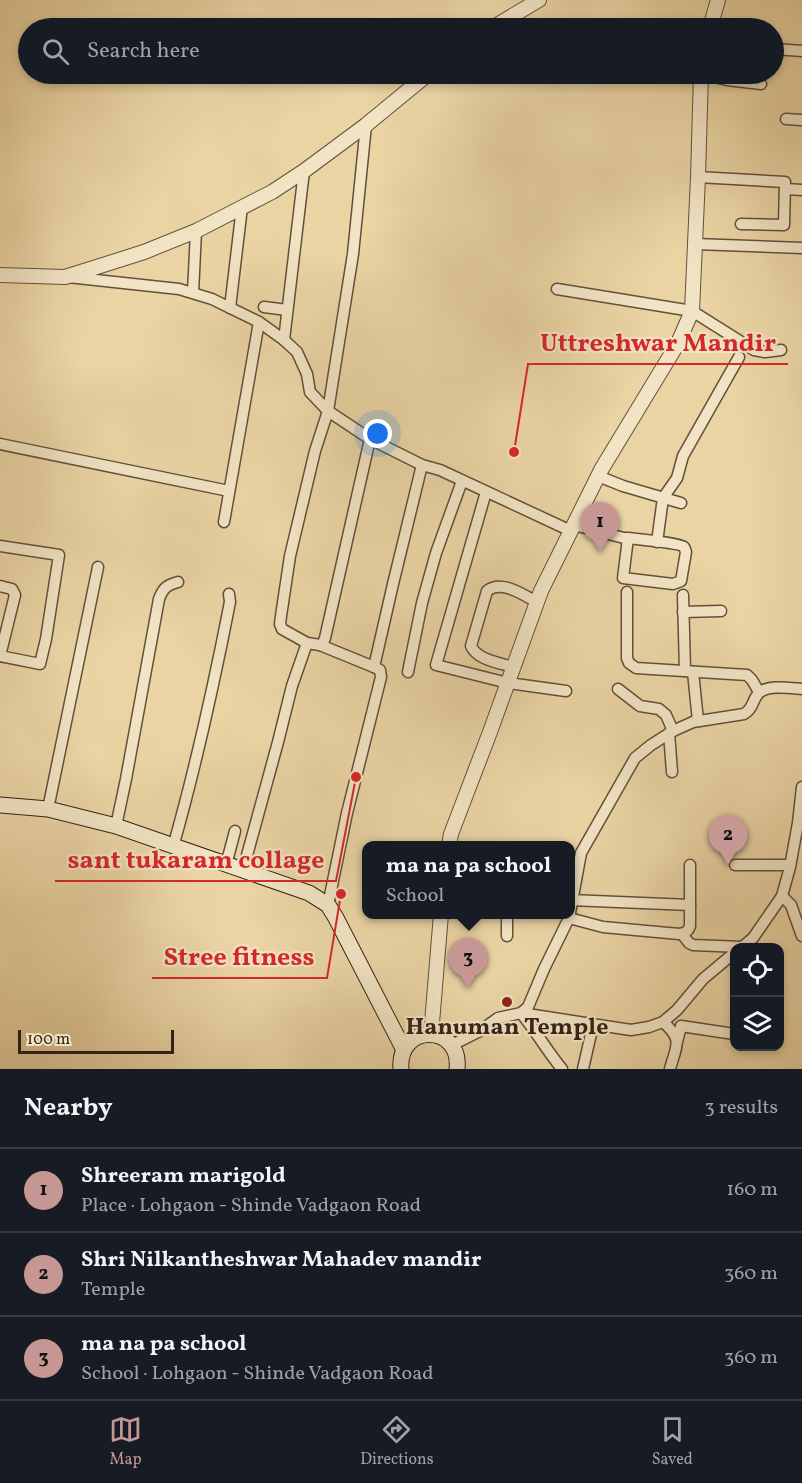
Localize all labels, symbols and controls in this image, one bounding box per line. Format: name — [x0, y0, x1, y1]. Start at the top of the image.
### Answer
search box — [18, 18, 784, 84]
icon: search — [39, 35, 72, 68]
text: Search here — [87, 36, 200, 67]
callout: Uttreshwar Mandir — [528, 320, 788, 364]
text: Uttreshwar Mandir — [540, 326, 776, 362]
your location — [363, 419, 392, 448]
pin: 1 — [580, 502, 620, 552]
pin: 2 — [708, 816, 748, 865]
callout: sant tukaram collage — [55, 837, 336, 881]
popup — [362, 841, 575, 919]
text: sant tukaram collage — [68, 843, 324, 879]
text: ma na pa school — [386, 851, 551, 882]
text: School — [386, 882, 444, 910]
callout: Stree fitness — [152, 934, 327, 978]
pin: 3 — [448, 938, 488, 988]
text: Stree fitness — [164, 940, 314, 976]
map controls — [730, 943, 784, 1051]
button: locate — [730, 943, 784, 997]
marker: Hanuman Temple — [500, 995, 514, 1009]
button: layers — [730, 997, 784, 1051]
place label: Hanuman Temple — [405, 1011, 609, 1045]
scale bar — [18, 1027, 174, 1054]
text: 100 m — [27, 1029, 70, 1051]
text: Nearby — [24, 1090, 113, 1126]
text: 3 results — [704, 1094, 778, 1122]
text: Shreeram marigold — [81, 1161, 286, 1192]
text: 1 — [39, 1176, 48, 1204]
text: 160 m — [726, 1176, 778, 1204]
text: Place · Lohgaon - Shinde Vadgaon Road — [81, 1192, 421, 1220]
text: Shri Nilkantheshwar Mahadev mandir — [81, 1245, 482, 1276]
text: 2 — [38, 1260, 49, 1288]
text: 360 m — [724, 1260, 778, 1288]
text: Temple — [81, 1276, 145, 1304]
text: ma na pa school — [81, 1329, 247, 1360]
text: 3 — [38, 1344, 49, 1372]
text: 360 m — [724, 1344, 778, 1372]
text: School · Lohgaon - Shinde Vadgaon Road — [81, 1360, 433, 1388]
tab: Map — [109, 1413, 142, 1471]
tab: Directions — [360, 1413, 434, 1471]
tab: Saved — [652, 1413, 693, 1471]

